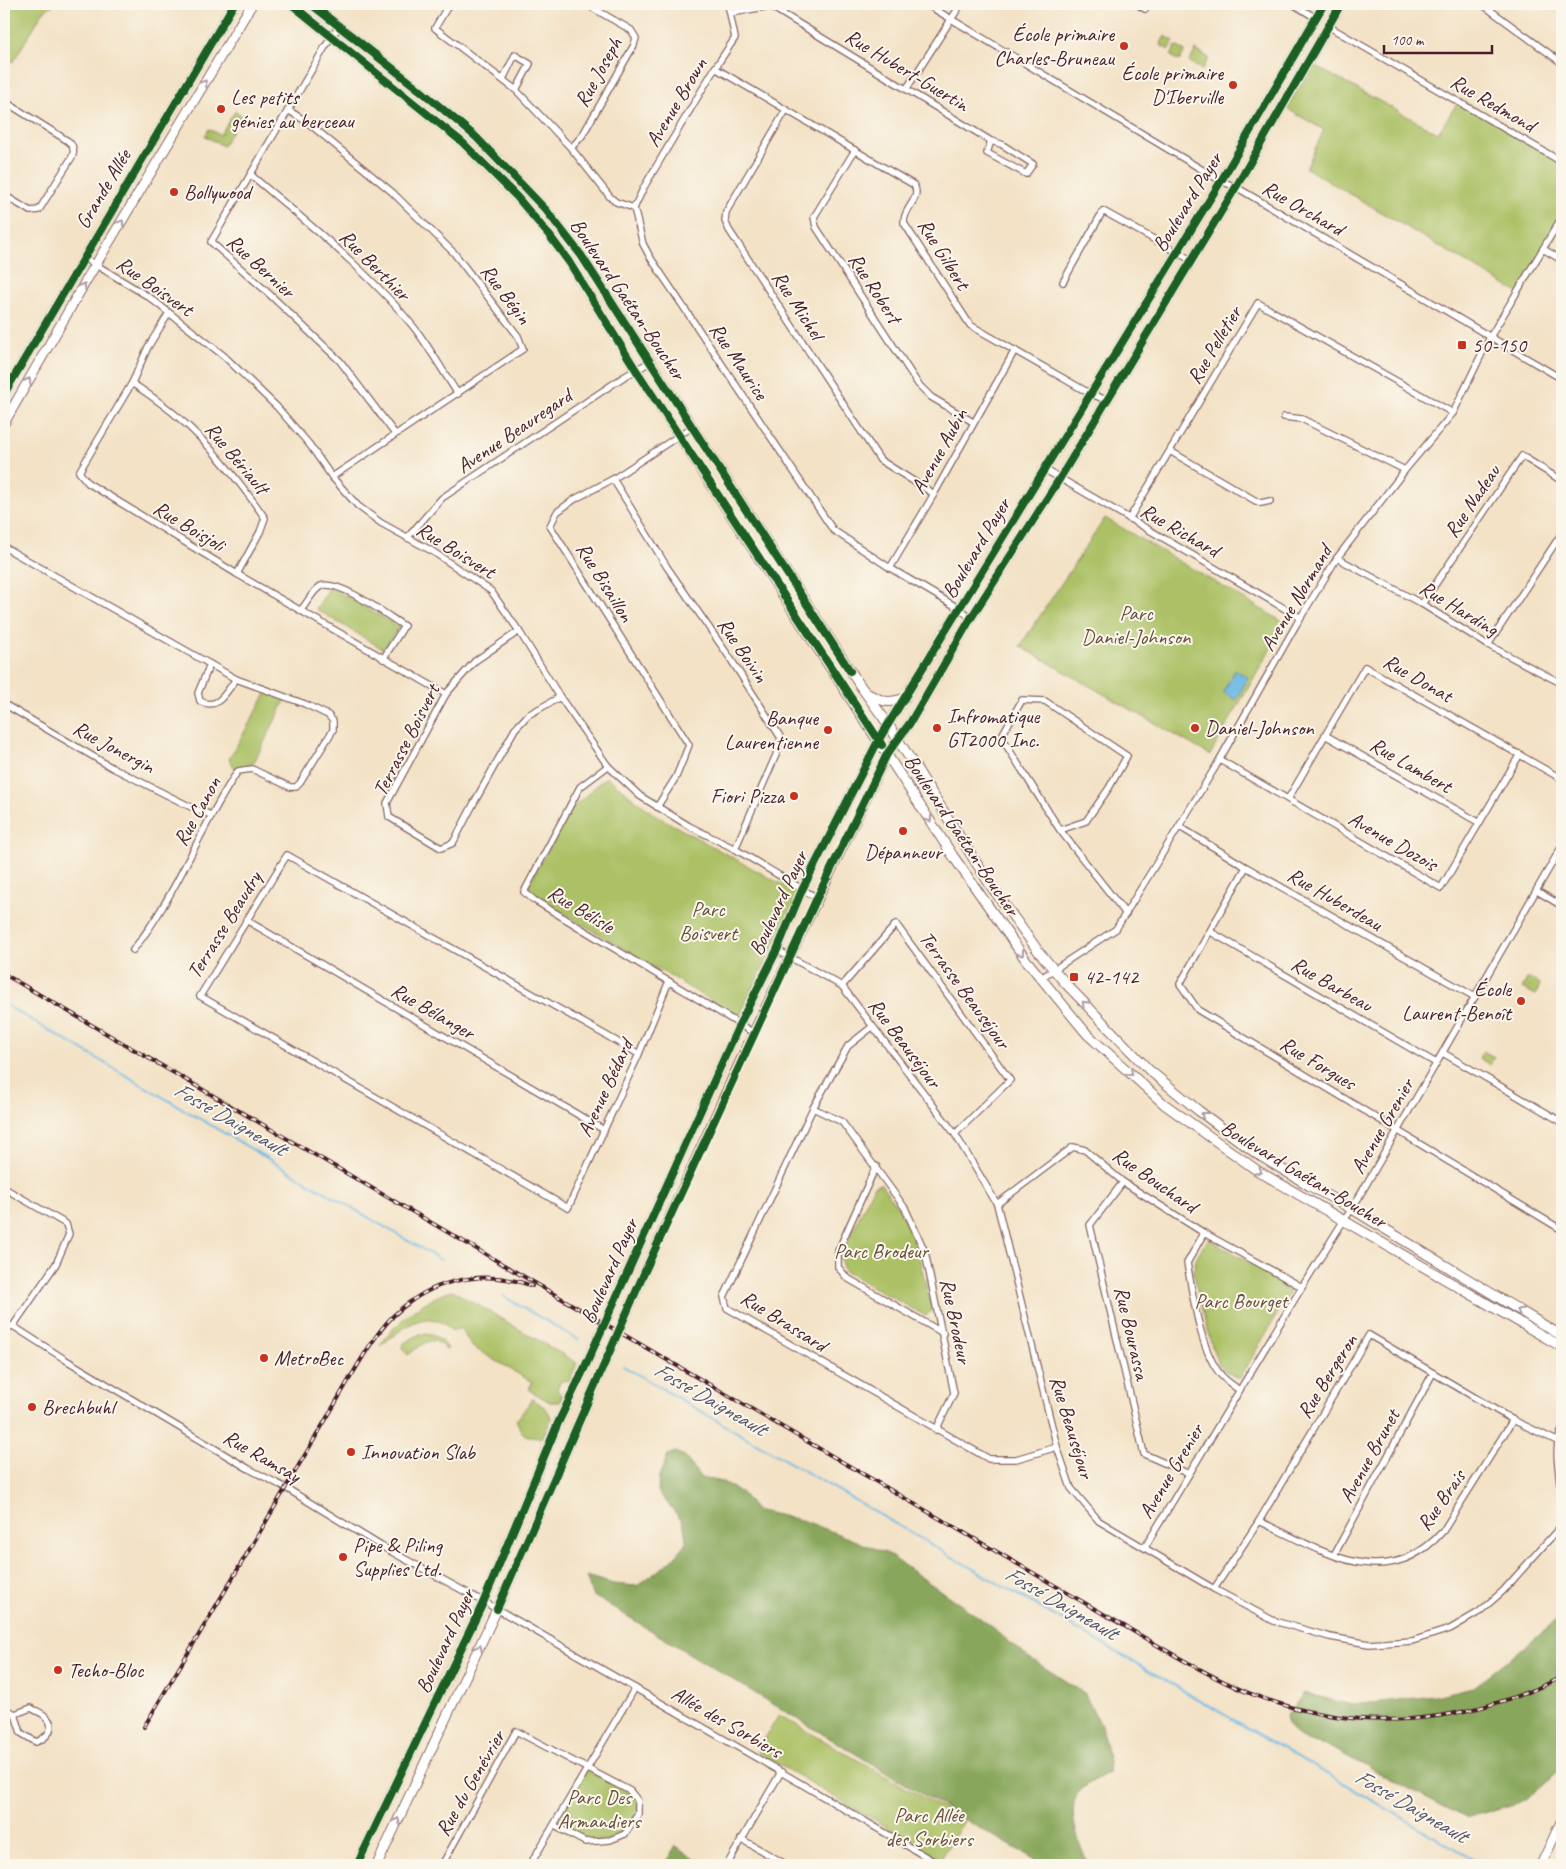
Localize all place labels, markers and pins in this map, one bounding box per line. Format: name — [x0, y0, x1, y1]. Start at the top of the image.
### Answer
place label: École primaire Charles-Bruneau — [994, 21, 1115, 71]
marker: École primaire Charles-Bruneau — [1118, 40, 1130, 52]
place label: École primaire D'Iberville — [1121, 60, 1224, 110]
marker: École primaire D'Iberville — [1227, 79, 1239, 91]
place label: Les petits génies au berceau — [231, 84, 355, 134]
marker: Les petits génies au berceau — [215, 103, 227, 115]
place label: Bollywood — [184, 179, 254, 205]
marker: Bollywood — [168, 186, 180, 198]
place label: 50-150 — [1472, 332, 1528, 358]
marker: 50-150 — [1456, 339, 1468, 351]
place label: Infromatique GT2000 Inc. — [947, 703, 1040, 753]
place label: Banque Laurentienne — [725, 705, 819, 755]
place label: Daniel-Johnson — [1205, 715, 1314, 741]
marker: Infromatique GT2000 Inc. — [931, 722, 943, 734]
marker: Daniel-Johnson — [1189, 722, 1201, 734]
marker: Banque Laurentienne — [822, 724, 834, 736]
place label: Fiori Pizza — [711, 783, 786, 809]
marker: Fiori Pizza — [788, 790, 800, 802]
marker: Dépanneur — [897, 825, 909, 837]
place label: Dépanneur — [864, 839, 944, 865]
place label: 42-142 — [1084, 964, 1140, 990]
marker: 42-142 — [1068, 971, 1080, 983]
place label: École Laurent-Benoît — [1402, 976, 1513, 1026]
marker: École Laurent-Benoît — [1515, 995, 1527, 1007]
place label: MetroBec — [274, 1345, 344, 1371]
marker: MetroBec — [258, 1352, 270, 1364]
place label: Brechbuhl — [42, 1394, 118, 1420]
marker: Brechbuhl — [26, 1401, 38, 1413]
place label: Innovation Slab — [361, 1439, 477, 1465]
marker: Innovation Slab — [345, 1446, 357, 1458]
place label: Pipe & Piling Supplies Ltd. — [353, 1532, 443, 1582]
marker: Pipe & Piling Supplies Ltd. — [337, 1551, 349, 1563]
place label: Techo-Bloc — [68, 1657, 145, 1683]
marker: Techo-Bloc — [52, 1664, 64, 1676]

